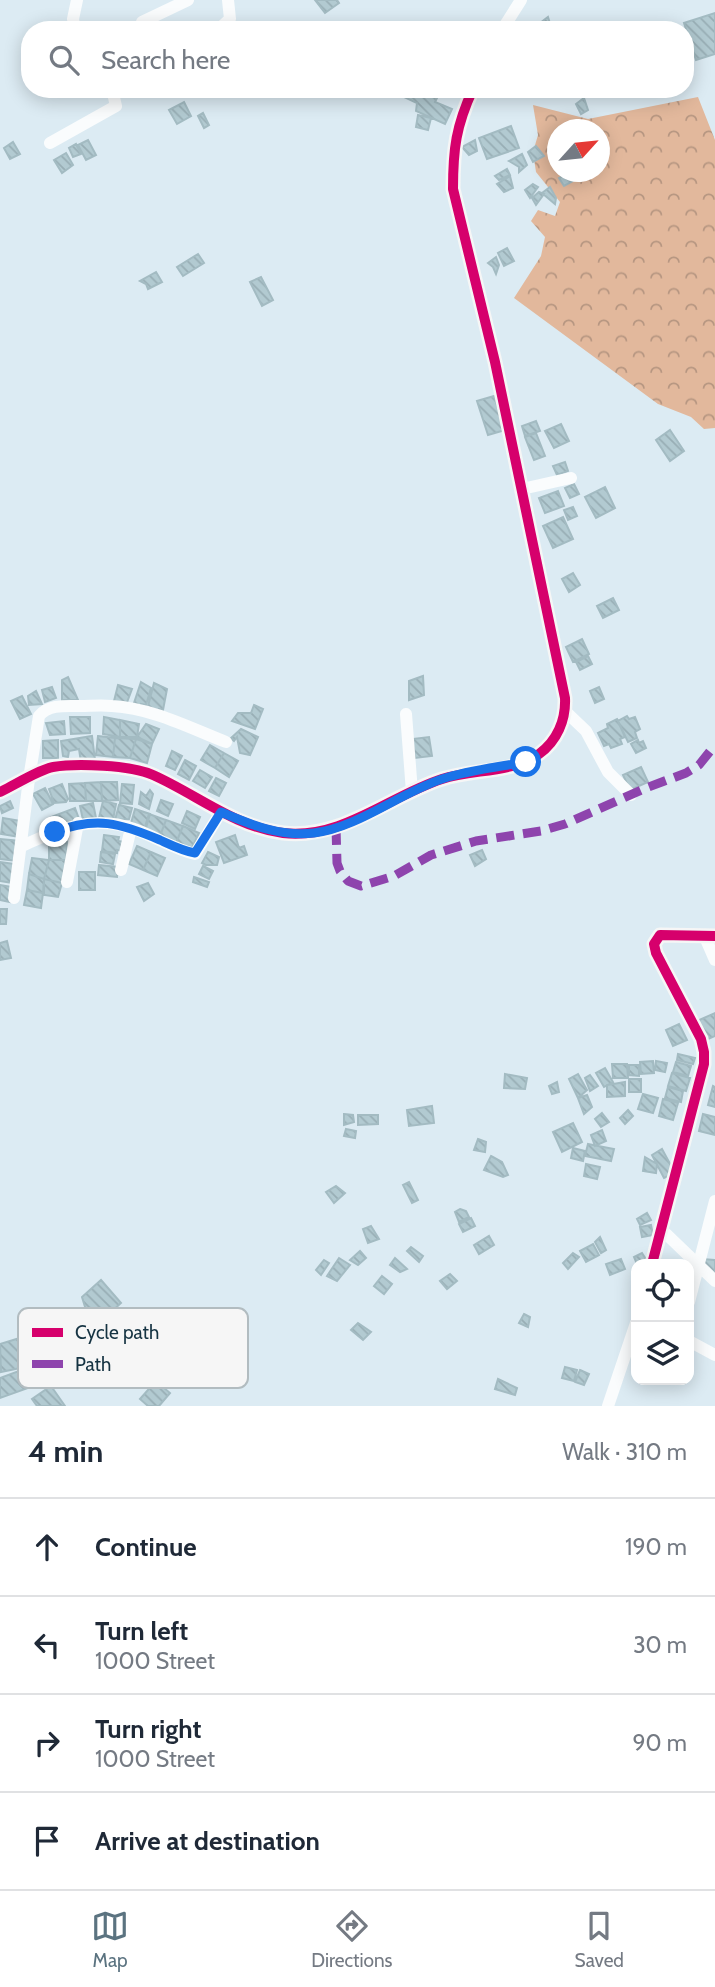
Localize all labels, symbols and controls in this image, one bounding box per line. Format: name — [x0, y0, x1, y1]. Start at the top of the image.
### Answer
search box — [21, 21, 694, 98]
icon: search — [45, 41, 83, 79]
text: Search here — [101, 44, 230, 76]
north arrow — [547, 119, 610, 182]
route start — [510, 746, 541, 777]
route end — [39, 816, 70, 847]
map controls — [631, 1259, 694, 1385]
button: locate — [631, 1259, 694, 1322]
legend — [18, 1308, 248, 1388]
text: Cycle path — [75, 1321, 159, 1344]
button: layers — [631, 1322, 694, 1385]
text: Path — [75, 1353, 111, 1376]
text: 4 min — [28, 1433, 103, 1470]
text: Walk · 310 m — [562, 1438, 687, 1466]
icon: ahead — [28, 1528, 66, 1566]
text: Continue — [95, 1531, 197, 1563]
text: 190 m — [625, 1533, 687, 1561]
text: Turn left — [95, 1615, 188, 1647]
icon: left — [28, 1626, 66, 1664]
text: 30 m — [633, 1631, 687, 1659]
text: 1000 Street — [95, 1647, 215, 1675]
text: Turn right — [95, 1713, 201, 1745]
icon: right — [28, 1724, 66, 1762]
text: 90 m — [633, 1729, 687, 1757]
text: 1000 Street — [95, 1745, 215, 1773]
icon: arrive — [28, 1822, 66, 1860]
text: Arrive at destination — [95, 1825, 320, 1857]
tab: Map — [91, 1907, 129, 1972]
tab: Directions — [311, 1907, 392, 1972]
tab: Saved — [575, 1907, 624, 1972]

